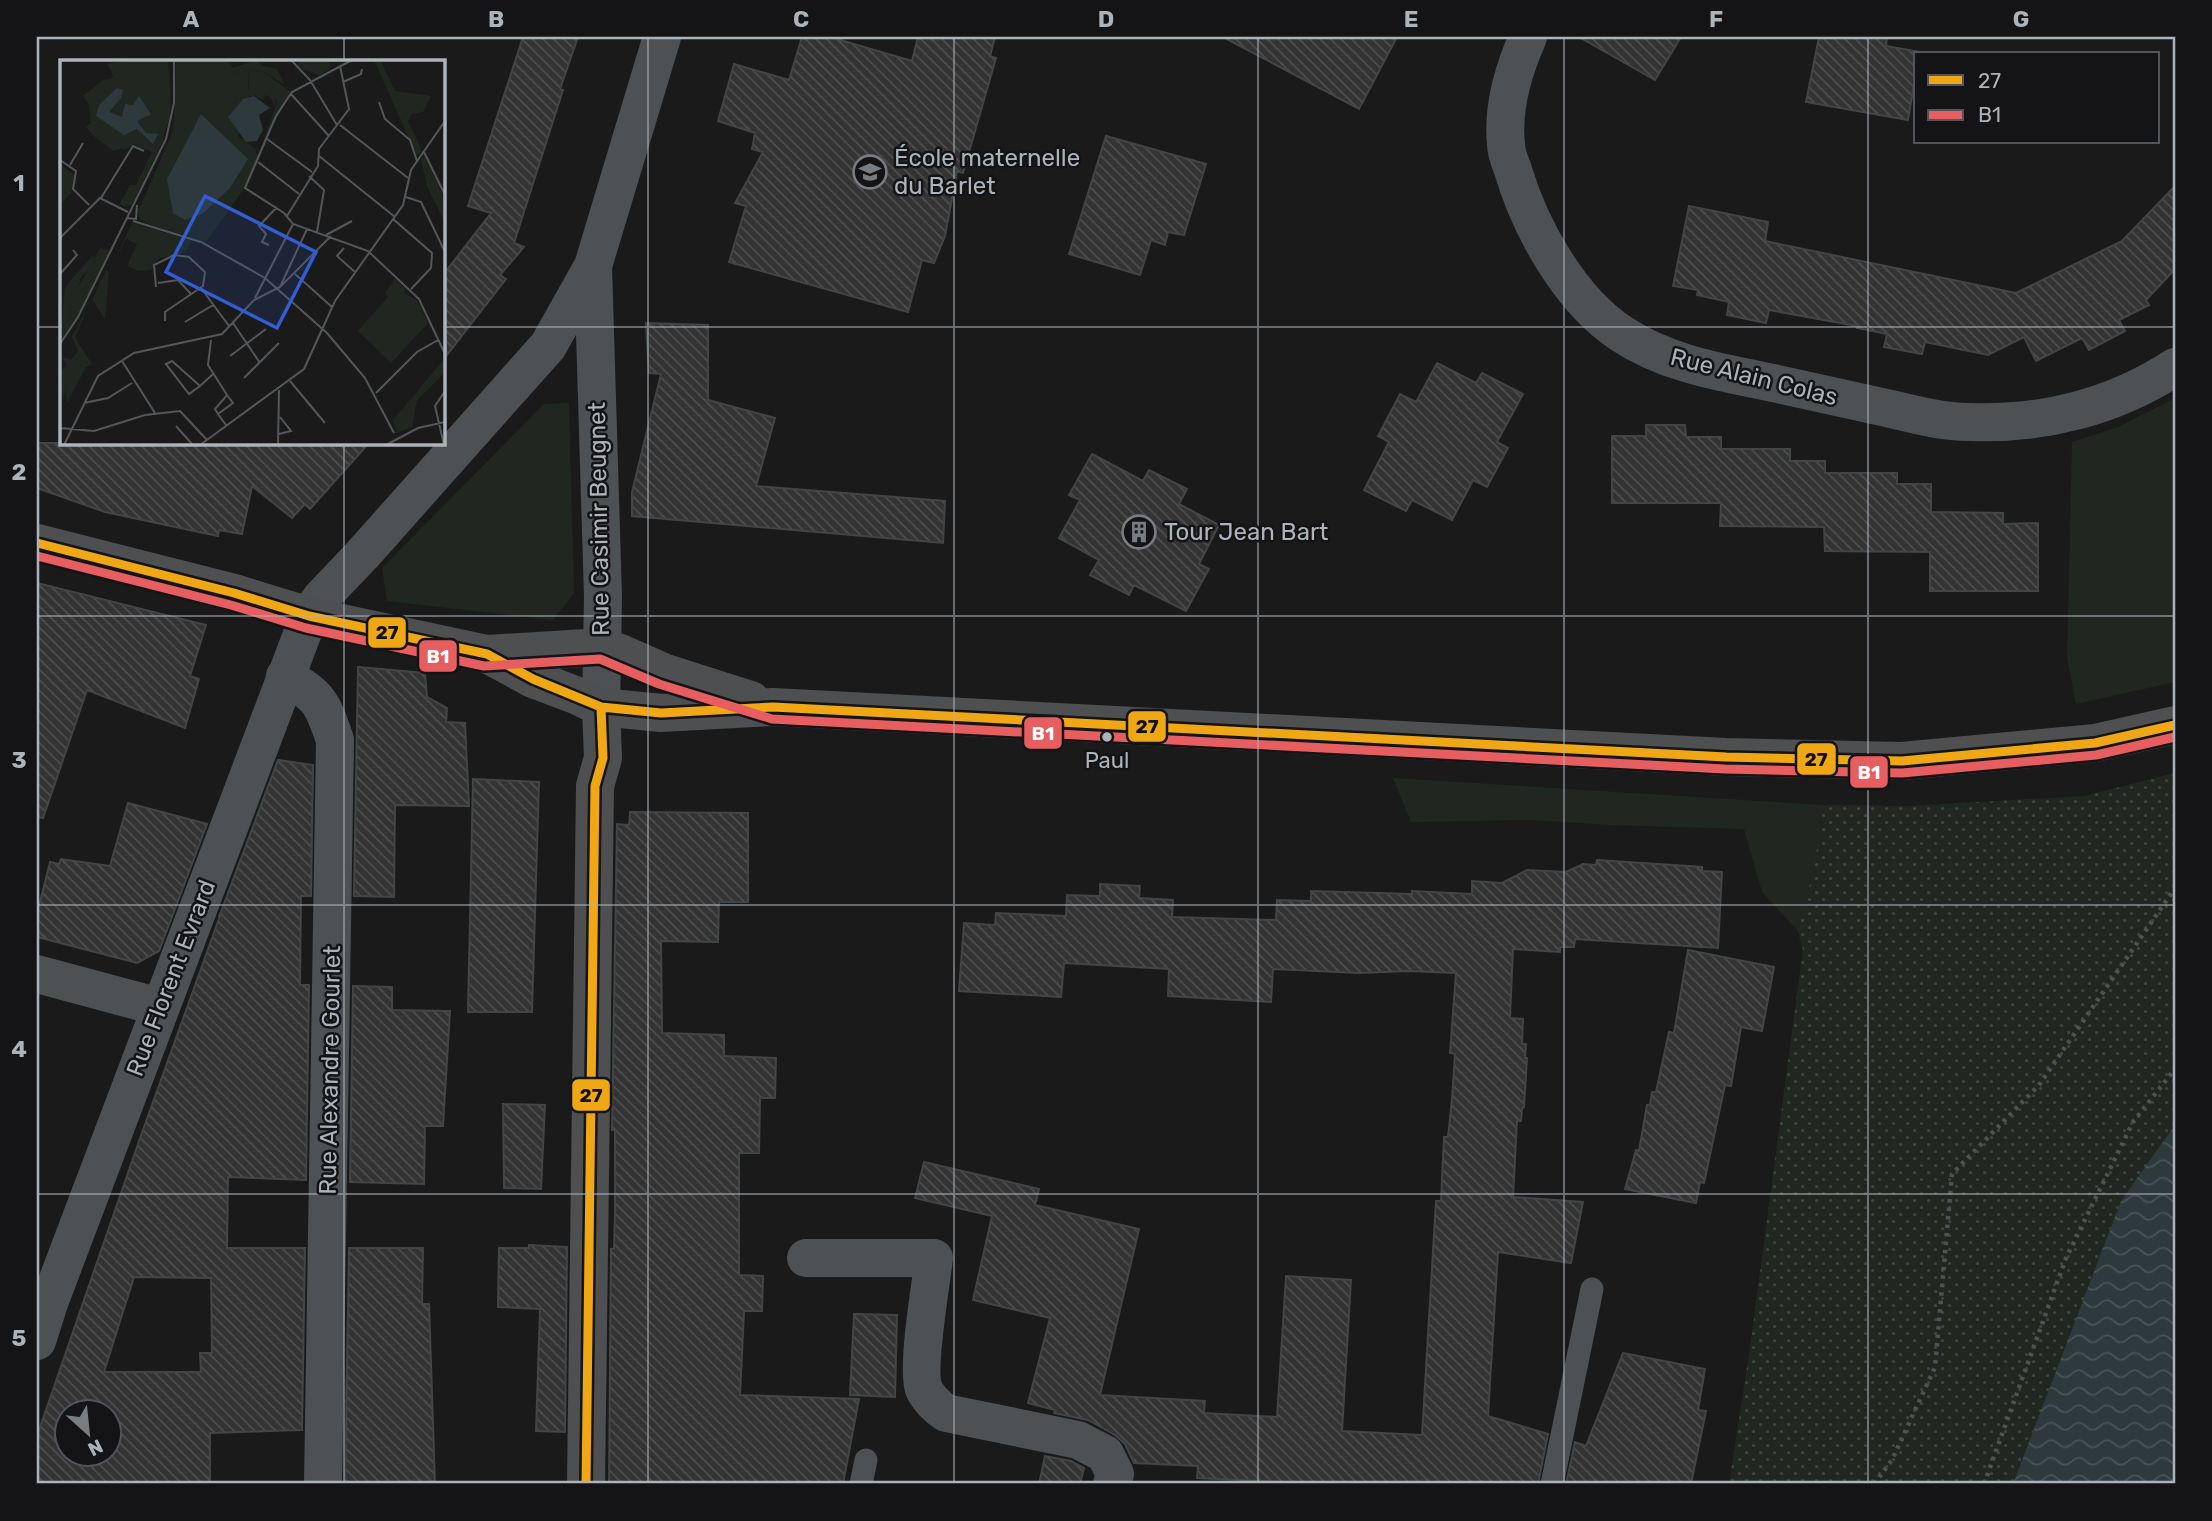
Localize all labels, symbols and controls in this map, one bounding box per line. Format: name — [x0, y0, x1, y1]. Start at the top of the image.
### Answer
text: A — [183, 5, 200, 33]
text: B — [488, 5, 504, 33]
text: C — [793, 5, 809, 33]
text: D — [1098, 5, 1114, 33]
text: E — [1404, 5, 1418, 33]
text: F — [1709, 5, 1723, 33]
text: G — [2013, 5, 2029, 33]
legend — [1914, 52, 2160, 144]
inset map — [60, 60, 444, 444]
text: 27 — [1978, 68, 2001, 93]
text: B1 — [1978, 102, 2001, 127]
place label: École maternelle du Barlet — [894, 144, 1080, 200]
school or university icon: École maternelle du Barlet — [851, 153, 889, 191]
text: 1 — [13, 169, 25, 197]
street label: Rue Alain Colas — [1667, 343, 1841, 411]
street label: Rue Casimir Beugnet — [583, 402, 615, 636]
text: 2 — [12, 458, 26, 486]
building icon: Tour Jean Bart — [1120, 513, 1158, 551]
place label: Tour Jean Bart — [1164, 518, 1328, 546]
line badge: 27 — [367, 616, 407, 649]
text: 27 — [375, 621, 399, 644]
line badge: B1 — [418, 639, 458, 673]
text: B1 — [427, 645, 449, 668]
line badge: 27 — [1127, 710, 1167, 743]
text: 27 — [1135, 715, 1159, 738]
line badge: B1 — [1023, 716, 1063, 750]
text: B1 — [1032, 722, 1054, 745]
marker: Paul — [1100, 730, 1114, 744]
line badge: 27 — [1796, 742, 1837, 776]
text: 3 — [11, 746, 27, 774]
place label: Paul — [1085, 747, 1129, 774]
text: 27 — [1804, 748, 1828, 771]
line badge: B1 — [1849, 755, 1889, 789]
text: B1 — [1858, 761, 1880, 784]
street label: Rue Florent Evrard — [121, 876, 221, 1080]
street label: Rue Alexandre Gourlet — [314, 945, 346, 1195]
text: 4 — [11, 1035, 27, 1063]
line badge: 27 — [571, 1078, 611, 1112]
text: 27 — [579, 1084, 603, 1107]
text: 5 — [12, 1324, 27, 1352]
north arrow — [52, 1398, 122, 1468]
text: N — [84, 1434, 107, 1461]

